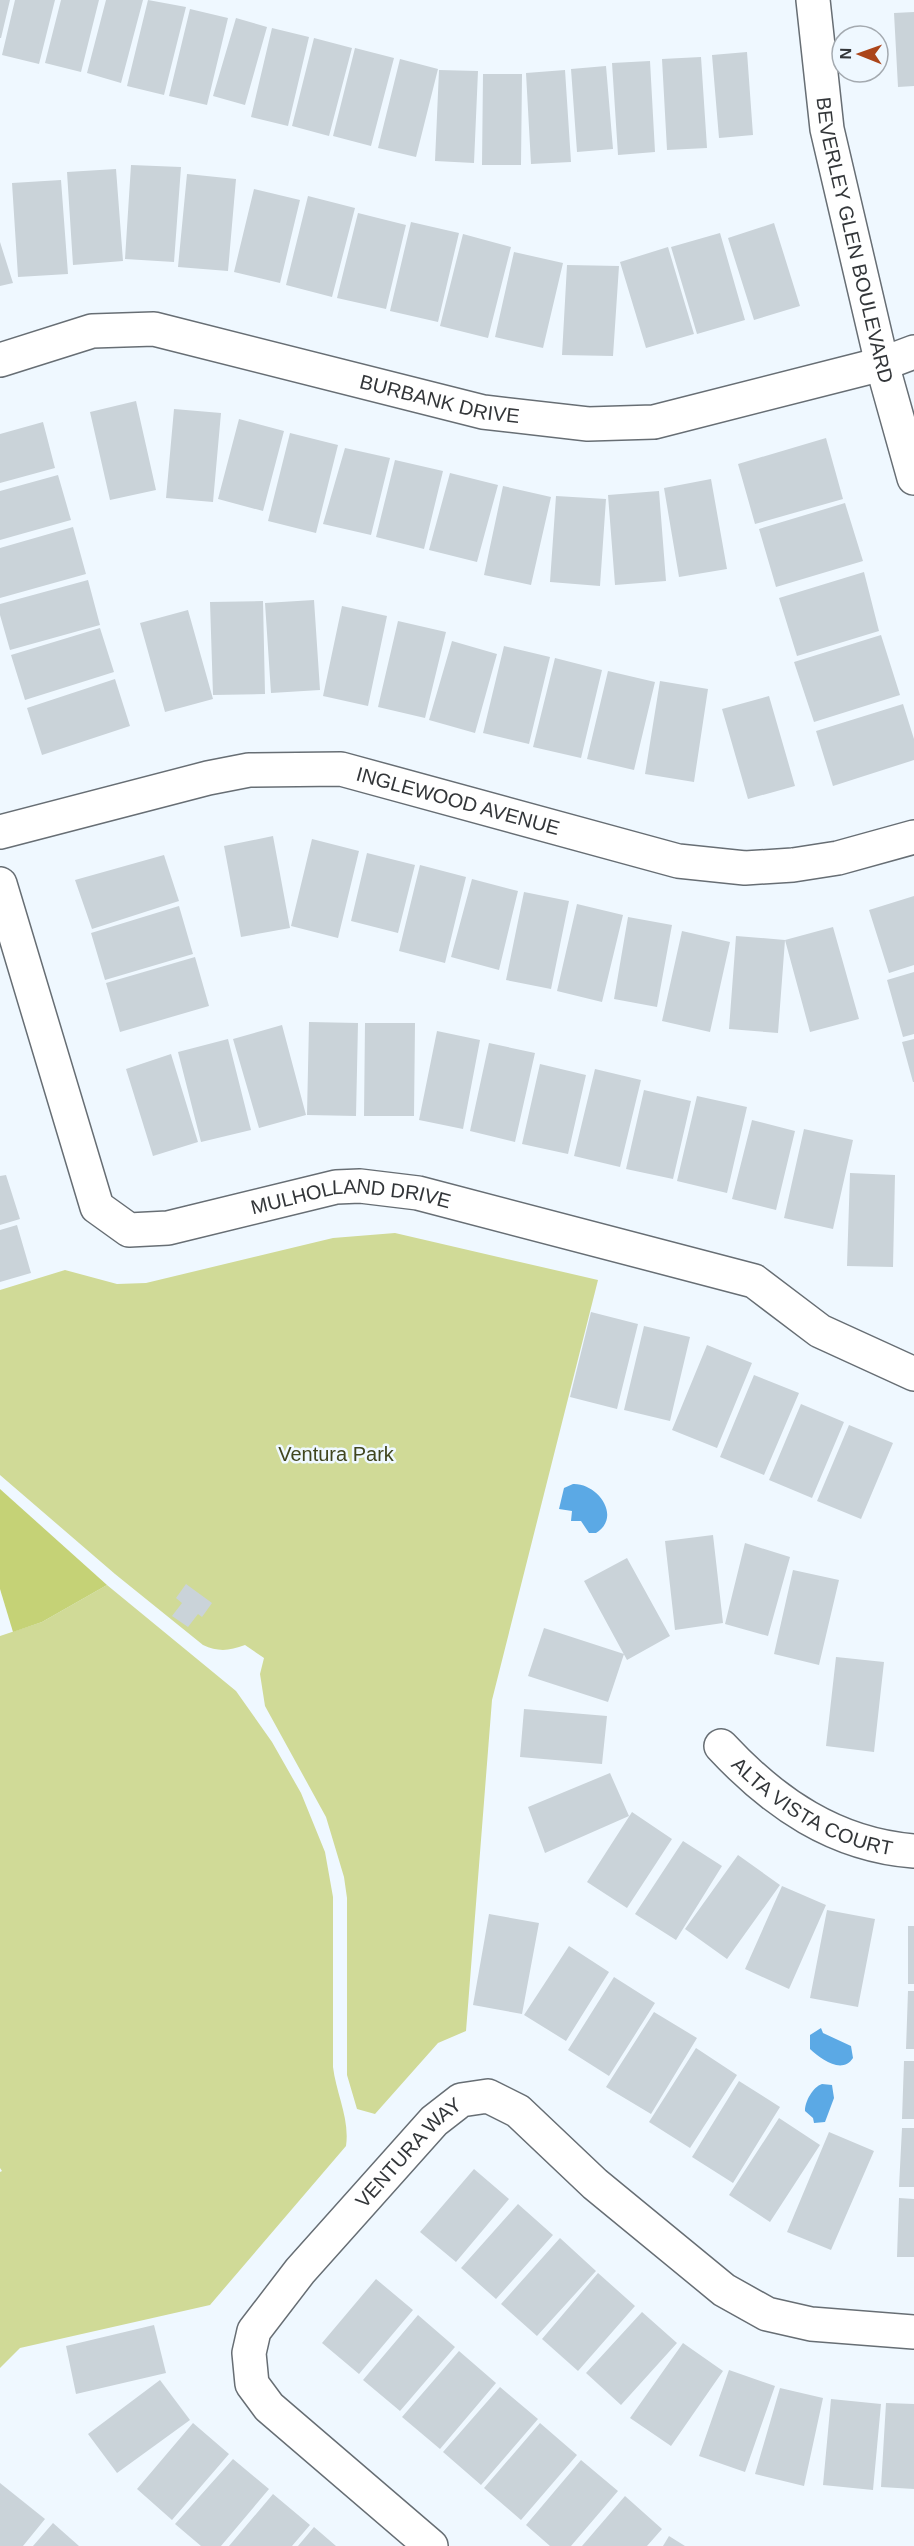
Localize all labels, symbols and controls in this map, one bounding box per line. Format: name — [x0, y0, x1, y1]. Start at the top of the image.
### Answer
north arrow — [830, 24, 890, 84]
text: N — [837, 48, 854, 60]
street label: BEVERLEY GLEN BOULEVARD — [813, 96, 898, 386]
street label: BURBANK DRIVE — [358, 370, 521, 427]
street label: INGLEWOOD AVENUE — [354, 763, 562, 839]
street label: MULHOLLAND DRIVE — [249, 1175, 453, 1218]
park label: Ventura Park — [278, 1443, 395, 1465]
street label: ALTA VISTA COURT — [728, 1753, 895, 1859]
street label: VENTURA WAY — [351, 2093, 465, 2212]

